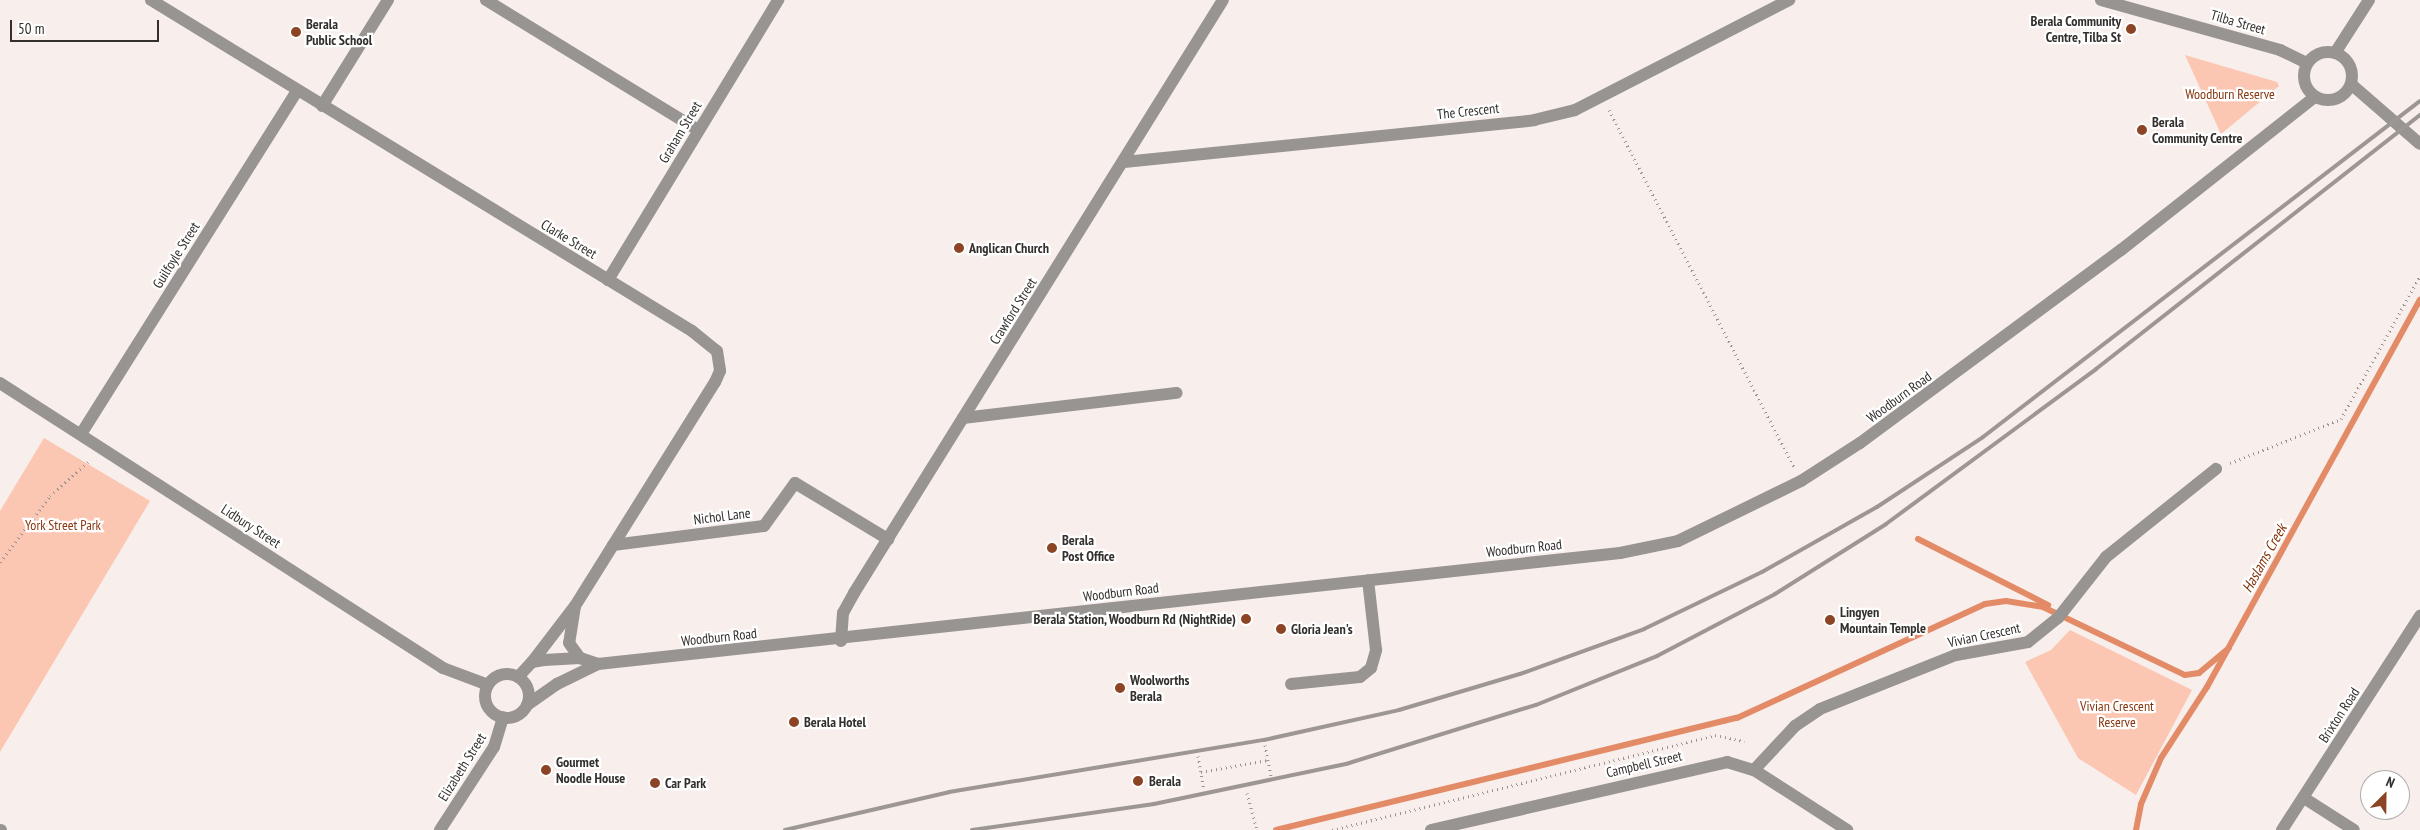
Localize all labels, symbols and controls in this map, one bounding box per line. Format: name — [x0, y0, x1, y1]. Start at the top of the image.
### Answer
street label: Tilba Street — [2209, 6, 2267, 38]
scale bar — [12, 10, 161, 42]
place label: Berala Community Centre, Tilba St — [2030, 13, 2121, 46]
place label: Berala Public School — [306, 16, 372, 48]
text: 50 m — [18, 19, 44, 38]
marker: Berala Community Centre, Tilba St — [2125, 23, 2137, 35]
marker: Berala Public School — [290, 26, 302, 38]
park label: Woodburn Reserve — [2185, 86, 2275, 102]
street label: Graham Street — [655, 98, 705, 166]
street label: The Crescent — [1436, 99, 1500, 123]
place label: Berala Community Centre — [2152, 114, 2243, 146]
marker: Berala Community Centre — [2136, 124, 2148, 136]
street label: Clarke Street — [538, 216, 600, 262]
street label: Guilfoyle Street — [149, 219, 203, 291]
place label: Anglican Church — [969, 240, 1049, 256]
marker: Anglican Church — [953, 242, 965, 254]
street label: Crawford Street — [986, 275, 1040, 347]
street label: Woodburn Road — [1863, 368, 1935, 426]
street label: Lidbury Street — [218, 500, 284, 552]
street label: Nichol Lane — [693, 504, 751, 528]
park label: York Street Park — [25, 517, 101, 533]
water label: Haslams Creek — [2238, 521, 2290, 595]
place label: Berala Post Office — [1062, 532, 1115, 564]
street label: Woodburn Road — [1485, 536, 1563, 560]
marker: Berala Post Office — [1046, 542, 1058, 554]
street label: Woodburn Road — [1082, 579, 1160, 605]
place label: Lingyen Mountain Temple — [1840, 604, 1926, 636]
place label: Berala Station, Woodburn Rd (NightRide) — [1032, 611, 1236, 627]
marker: Berala Station, Woodburn Rd (NightRide) — [1240, 613, 1252, 625]
marker: Lingyen Mountain Temple — [1824, 614, 1836, 626]
street label: Vivian Crescent — [1946, 619, 2022, 651]
place label: Gloria Jean's — [1291, 621, 1353, 637]
marker: Gloria Jean's — [1275, 623, 1287, 635]
street label: Woodburn Road — [680, 625, 758, 649]
place label: Woolworths Berala — [1130, 672, 1189, 704]
marker: Woolworths Berala — [1114, 682, 1126, 694]
street label: Brixton Road — [2315, 684, 2363, 746]
park label: Vivian Crescent Reserve — [2080, 698, 2154, 730]
place label: Berala Hotel — [804, 714, 866, 730]
marker: Berala Hotel — [788, 716, 800, 728]
street label: Elizabeth Street — [435, 730, 489, 804]
street label: Campbell Street — [1604, 747, 1684, 781]
place label: Gourmet Noodle House — [556, 754, 625, 786]
marker: Gourmet Noodle House — [540, 764, 552, 776]
north arrow — [2360, 770, 2410, 820]
text: N — [2383, 772, 2397, 792]
place label: Berala — [1149, 773, 1181, 789]
marker: Berala — [1131, 774, 1145, 788]
place label: Car Park — [665, 775, 706, 791]
marker: Car Park — [649, 777, 661, 789]

